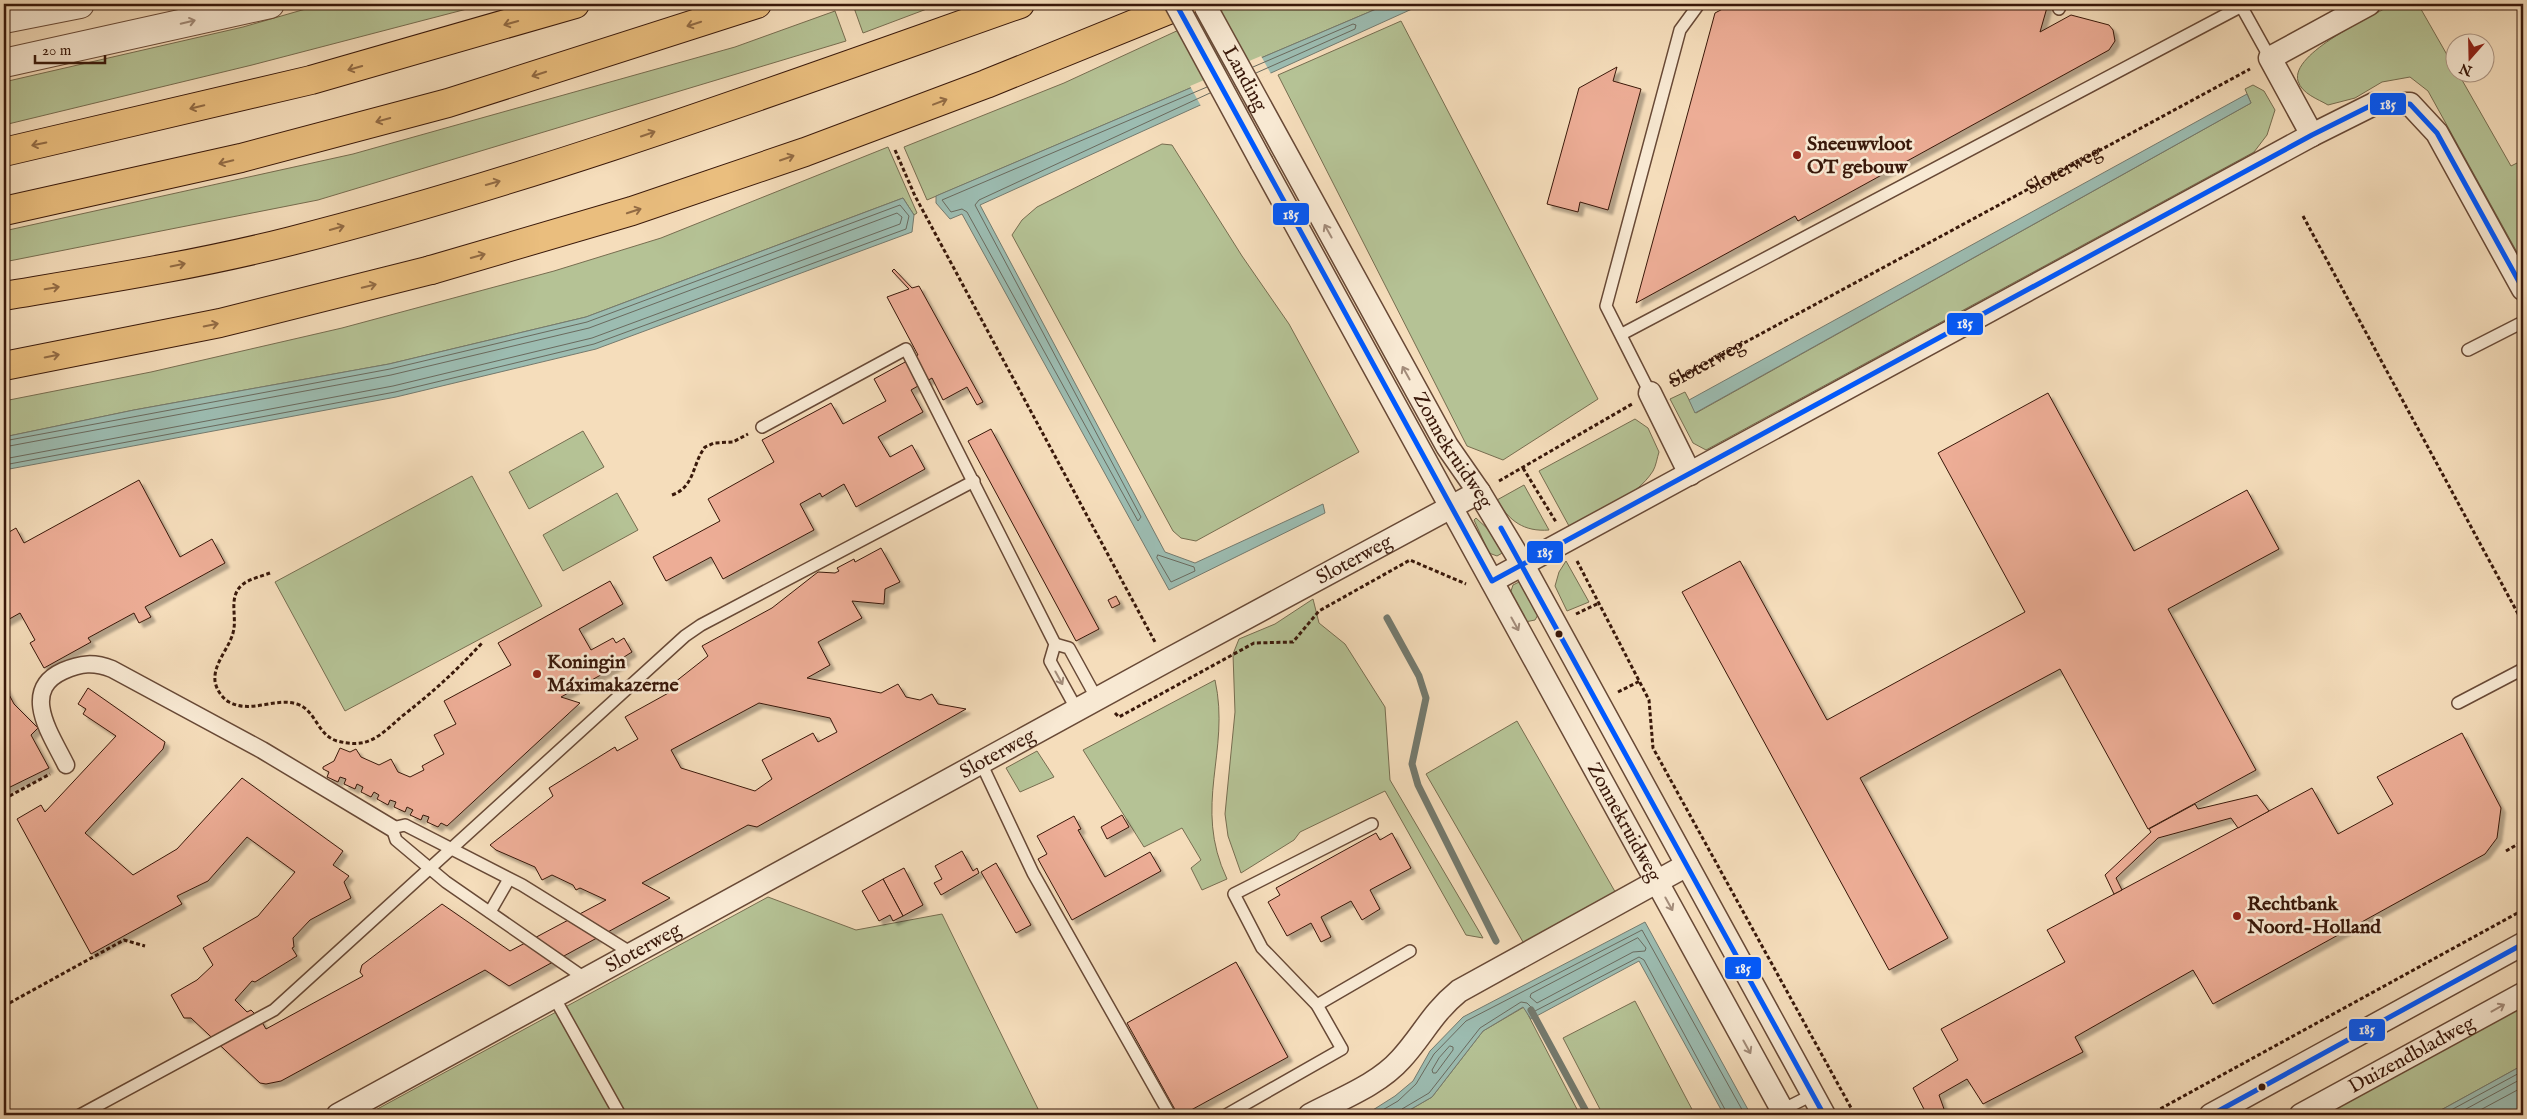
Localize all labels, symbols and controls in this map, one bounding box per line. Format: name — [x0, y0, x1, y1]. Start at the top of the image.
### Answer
one-way arrow — [180, 17, 196, 26]
one-way arrow — [504, 18, 520, 28]
one-way arrow — [686, 20, 702, 29]
scale bar — [35, 32, 105, 64]
north arrow — [2444, 32, 2494, 82]
text: 20 m — [42, 41, 72, 60]
street label: Landing — [1217, 41, 1274, 117]
text: N — [2457, 59, 2476, 80]
one-way arrow — [347, 63, 363, 73]
one-way arrow — [531, 69, 547, 79]
line badge: 185 — [2369, 92, 2407, 116]
text: 185 — [2380, 96, 2396, 114]
one-way arrow — [932, 97, 947, 107]
one-way arrow — [190, 103, 206, 112]
one-way arrow — [376, 116, 392, 125]
one-way arrow — [639, 129, 655, 138]
place label: Sneeuwvloot OT gebouw — [1807, 132, 1912, 180]
street label: Sloterweg — [2022, 138, 2107, 200]
one-way arrow — [32, 140, 48, 149]
marker: Sneeuwvloot OT gebouw — [1791, 149, 1803, 161]
one-way arrow — [779, 153, 795, 162]
one-way arrow — [219, 157, 235, 167]
one-way arrow — [484, 178, 500, 187]
line badge: 185 — [1272, 202, 1310, 226]
one-way arrow — [625, 205, 641, 215]
text: 185 — [1283, 206, 1299, 224]
one-way arrow — [328, 222, 344, 232]
one-way arrow — [1323, 223, 1333, 238]
one-way arrow — [469, 251, 485, 261]
one-way arrow — [170, 260, 186, 269]
one-way arrow — [360, 280, 376, 290]
one-way arrow — [43, 283, 59, 293]
line badge: 185 — [1946, 312, 1984, 336]
text: 185 — [1957, 315, 1973, 333]
one-way arrow — [203, 320, 219, 329]
street label: Sloterweg — [1665, 332, 1750, 394]
one-way arrow — [43, 351, 59, 361]
one-way arrow — [1401, 366, 1410, 381]
street label: Zonnekruidweg — [1407, 388, 1499, 514]
street label: Sloterweg — [1312, 528, 1397, 590]
line badge: 185 — [1526, 540, 1564, 564]
text: 185 — [1537, 544, 1553, 562]
one-way arrow — [1510, 616, 1520, 631]
unlabelled marker — [1554, 629, 1564, 639]
place label: Koningin Máximakazerne — [547, 650, 679, 698]
marker: Koningin Máximakazerne — [531, 668, 543, 680]
one-way arrow — [1055, 670, 1065, 684]
street label: Sloterweg — [955, 722, 1041, 784]
street label: Zonnekruidweg — [1581, 758, 1668, 887]
place label: Rechtbank Noord-Holland — [2246, 892, 2382, 940]
one-way arrow — [1664, 897, 1674, 912]
marker: Rechtbank Noord-Holland — [2231, 910, 2243, 922]
street label: Sloterweg — [601, 916, 687, 979]
line badge: 185 — [1724, 956, 1762, 980]
text: 185 — [1735, 960, 1751, 978]
one-way arrow — [2490, 1003, 2505, 1013]
street label: Duizendbladweg — [2344, 1010, 2480, 1099]
line badge: 185 — [2348, 1018, 2386, 1042]
text: 185 — [2359, 1021, 2375, 1039]
one-way arrow — [1742, 1039, 1752, 1054]
unlabelled marker — [2257, 1082, 2267, 1092]

